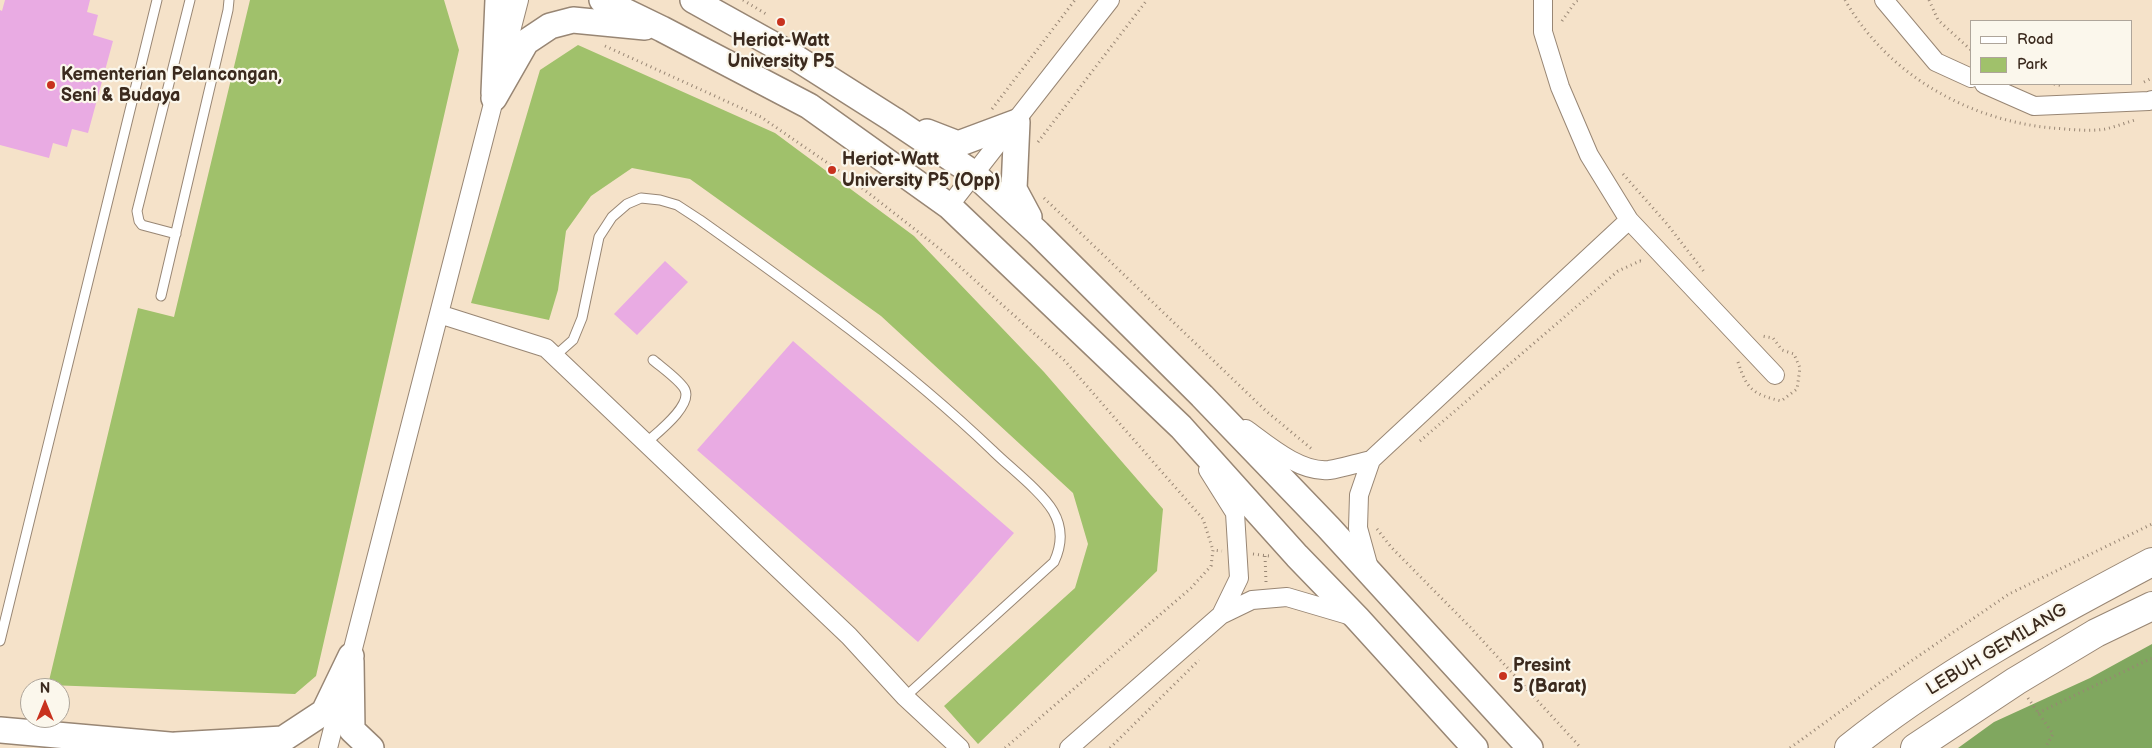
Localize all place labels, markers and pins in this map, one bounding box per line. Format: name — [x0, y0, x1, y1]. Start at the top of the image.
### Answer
marker: Heriot-Watt University P5 — [775, 16, 787, 28]
place label: Heriot-Watt University P5 — [727, 30, 835, 72]
place label: Kementerian Pelancongan, Seni & Budaya — [61, 64, 282, 106]
marker: Kementerian Pelancongan, Seni & Budaya — [45, 79, 57, 91]
place label: Heriot-Watt University P5 (Opp) — [842, 149, 1000, 192]
marker: Heriot-Watt University P5 (Opp) — [826, 164, 838, 176]
place label: Presint 5 (Barat) — [1513, 655, 1587, 698]
marker: Presint 5 (Barat) — [1497, 670, 1509, 682]

